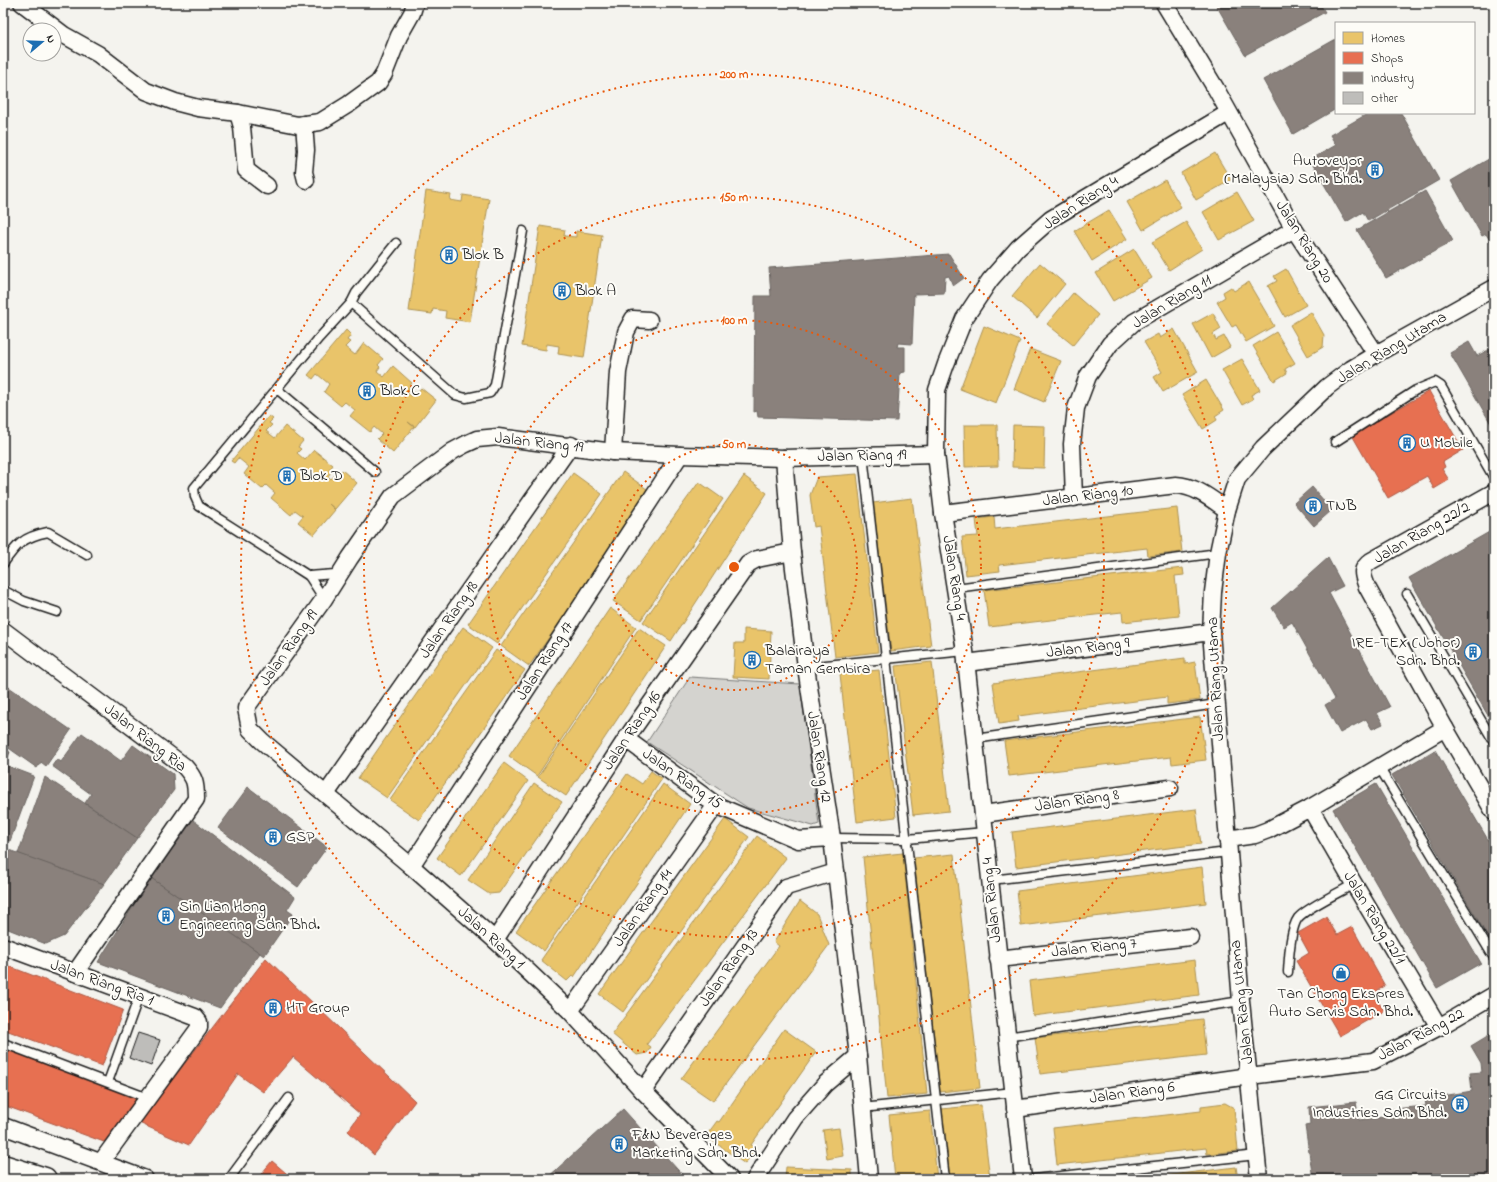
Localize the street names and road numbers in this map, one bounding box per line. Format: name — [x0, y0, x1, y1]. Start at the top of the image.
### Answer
street label: Jalan Riang 4 — [1039, 169, 1124, 236]
street label: Jalan Riang 20 — [1269, 196, 1339, 288]
street label: Jalan Riang 11 — [1128, 269, 1216, 335]
street label: Jalan Riang Utama — [1333, 306, 1451, 390]
street label: Jalan Riang 19 — [493, 426, 585, 460]
street label: Jalan Riang 19 — [817, 443, 907, 469]
street label: Jalan Riang 10 — [1041, 479, 1135, 513]
street label: Jalan Riang 22/2 — [1369, 496, 1475, 570]
street label: Jalan Riang 4 — [935, 534, 973, 623]
street label: Jalan Riang 18 — [413, 576, 485, 664]
street label: Jalan Riang 19 — [254, 605, 324, 691]
street label: Jalan Riang 17 — [510, 616, 580, 706]
street label: Jalan Riang Utama — [1201, 616, 1231, 742]
street label: Jalan Riang 9 — [1045, 631, 1131, 665]
street label: Jalan Riang 16 — [597, 686, 667, 776]
street label: Jalan Riang Ria — [98, 698, 192, 778]
street label: Jalan Riang 12 — [800, 710, 838, 804]
street label: Jalan Riang 15 — [637, 742, 727, 816]
street label: Jalan Riang 8 — [1033, 783, 1121, 819]
street label: Jalan Riang 4 — [976, 856, 1008, 944]
street label: Jalan Riang 14 — [607, 864, 679, 952]
street label: Jalan Riang 22/1 — [1337, 867, 1411, 969]
street label: Jalan Riang 1 — [452, 901, 530, 975]
street label: Jalan Riang 13 — [693, 924, 765, 1012]
street label: Jalan Riang 7 — [1050, 932, 1138, 964]
street label: Jalan Riang Utama — [1224, 939, 1260, 1065]
street label: Jalan Riang Ria 1 — [47, 953, 157, 1013]
street label: Jalan Riang 22 — [1373, 1002, 1469, 1068]
street label: Jalan Riang 6 — [1088, 1075, 1176, 1111]

